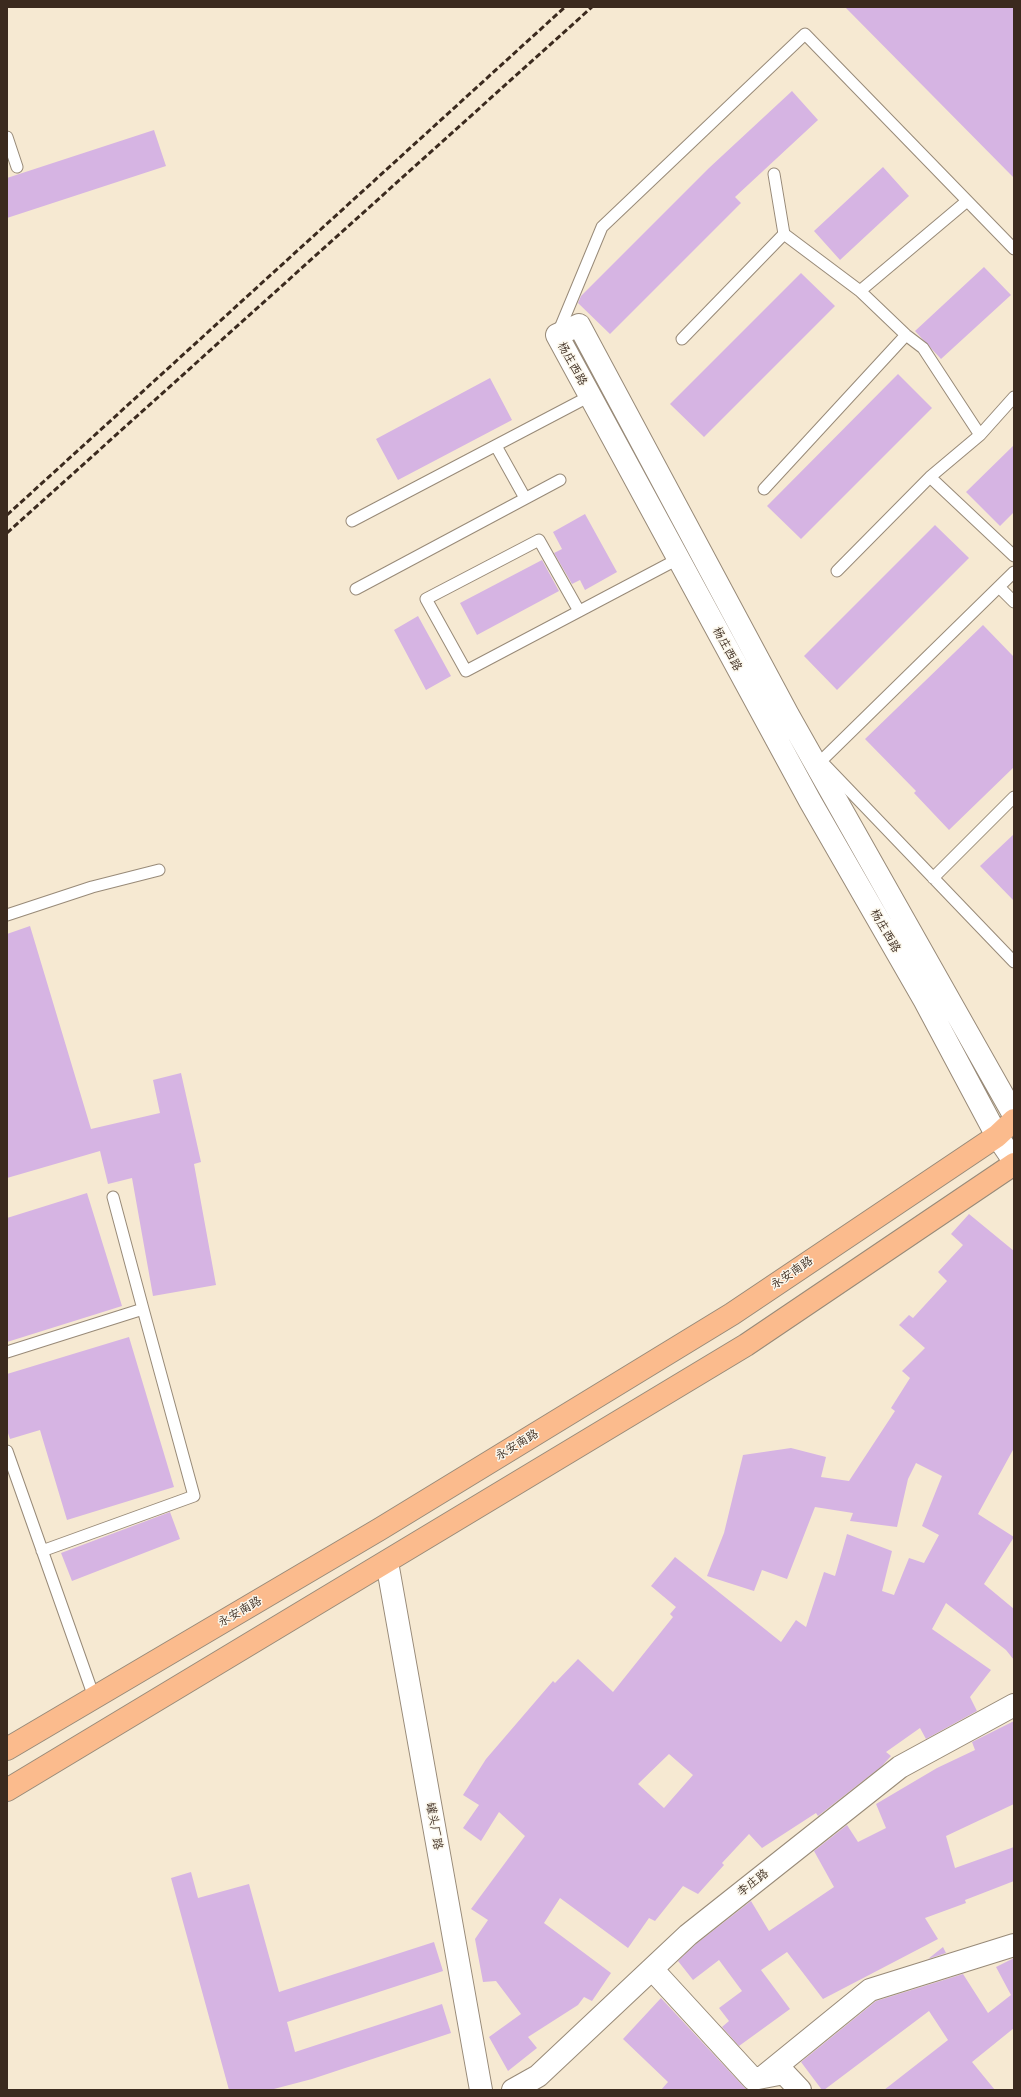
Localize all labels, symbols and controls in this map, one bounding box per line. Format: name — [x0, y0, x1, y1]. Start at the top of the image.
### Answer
street label: 杨庄西路 — [554, 340, 590, 388]
street label: 杨庄西路 — [709, 624, 745, 674]
street label: 杨庄西路 — [867, 907, 903, 955]
street label: 永安南路 — [768, 1254, 816, 1292]
street label: 永安南路 — [493, 1426, 541, 1464]
street label: 永安南路 — [216, 1594, 264, 1630]
street label: 罐头厂路 — [423, 1801, 445, 1851]
street label: 李庄路 — [734, 1866, 772, 1900]

